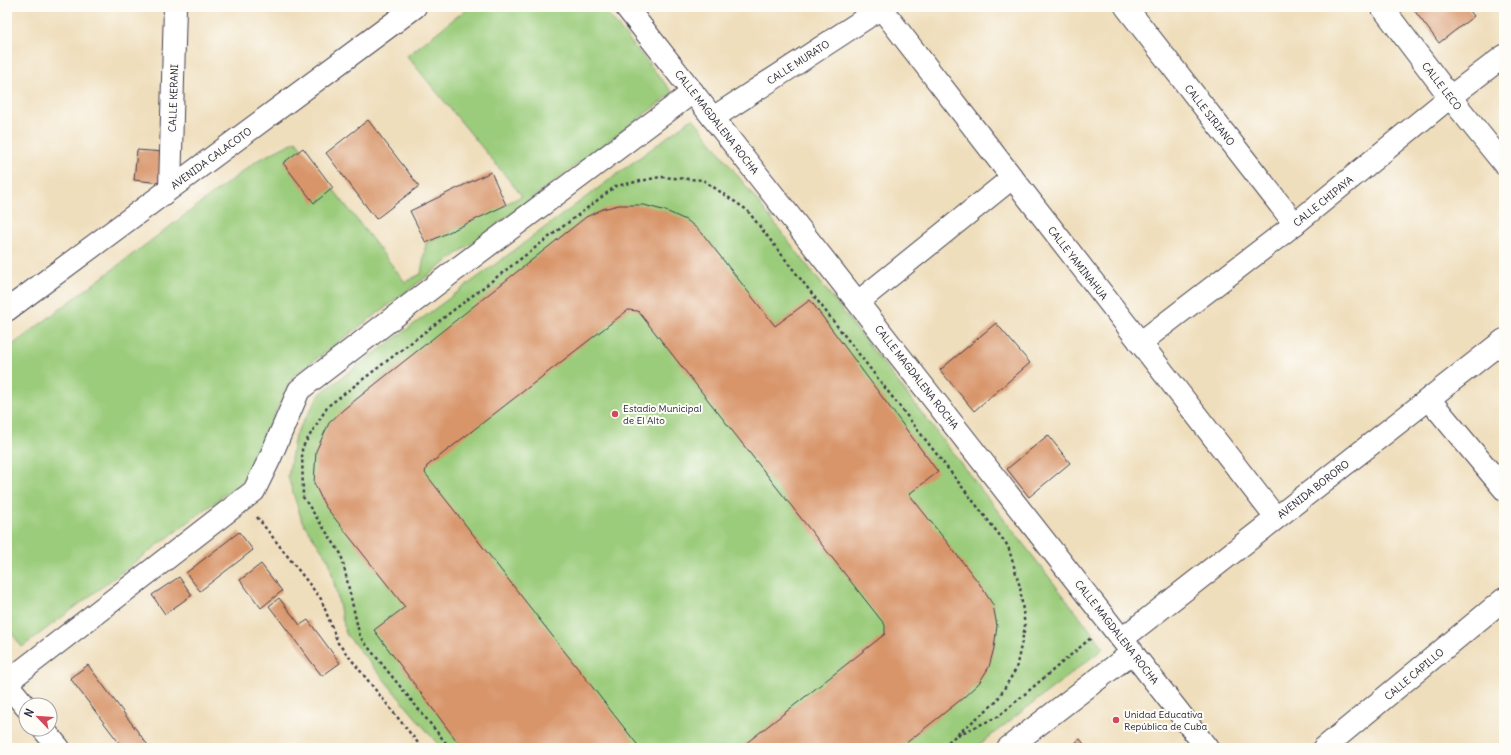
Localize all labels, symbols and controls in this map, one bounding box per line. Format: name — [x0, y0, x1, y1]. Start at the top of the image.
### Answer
street label: CALLE MURATO — [765, 37, 832, 88]
street label: CALLE LECO — [1419, 60, 1465, 113]
street label: CALLE KERANI — [166, 64, 181, 132]
street label: CALLE MAGDALENA ROCHA — [672, 68, 762, 177]
street label: CALLE SIRIANO — [1182, 82, 1238, 149]
street label: AVENIDA CALACOTO — [168, 125, 254, 192]
street label: CALLE CHIPAYA — [1291, 173, 1356, 230]
street label: CALLE YAMINAHUA — [1045, 224, 1111, 303]
street label: CALLE MAGDALENA ROCHA — [872, 323, 962, 432]
place label: Estadio Municipal de El Alto — [623, 402, 702, 427]
marker: Estadio Municipal de El Alto — [610, 409, 620, 419]
street label: AVENIDA BORORO — [1275, 457, 1352, 522]
street label: CALLE MAGDALENA ROCHA — [1072, 578, 1162, 687]
street label: CALLE CAPILLO — [1382, 646, 1447, 703]
north arrow — [18, 697, 58, 737]
text: N — [21, 706, 37, 719]
place label: Unidad Educativa República de Cuba — [1124, 708, 1208, 733]
marker: Unidad Educativa República de Cuba — [1111, 715, 1121, 725]

